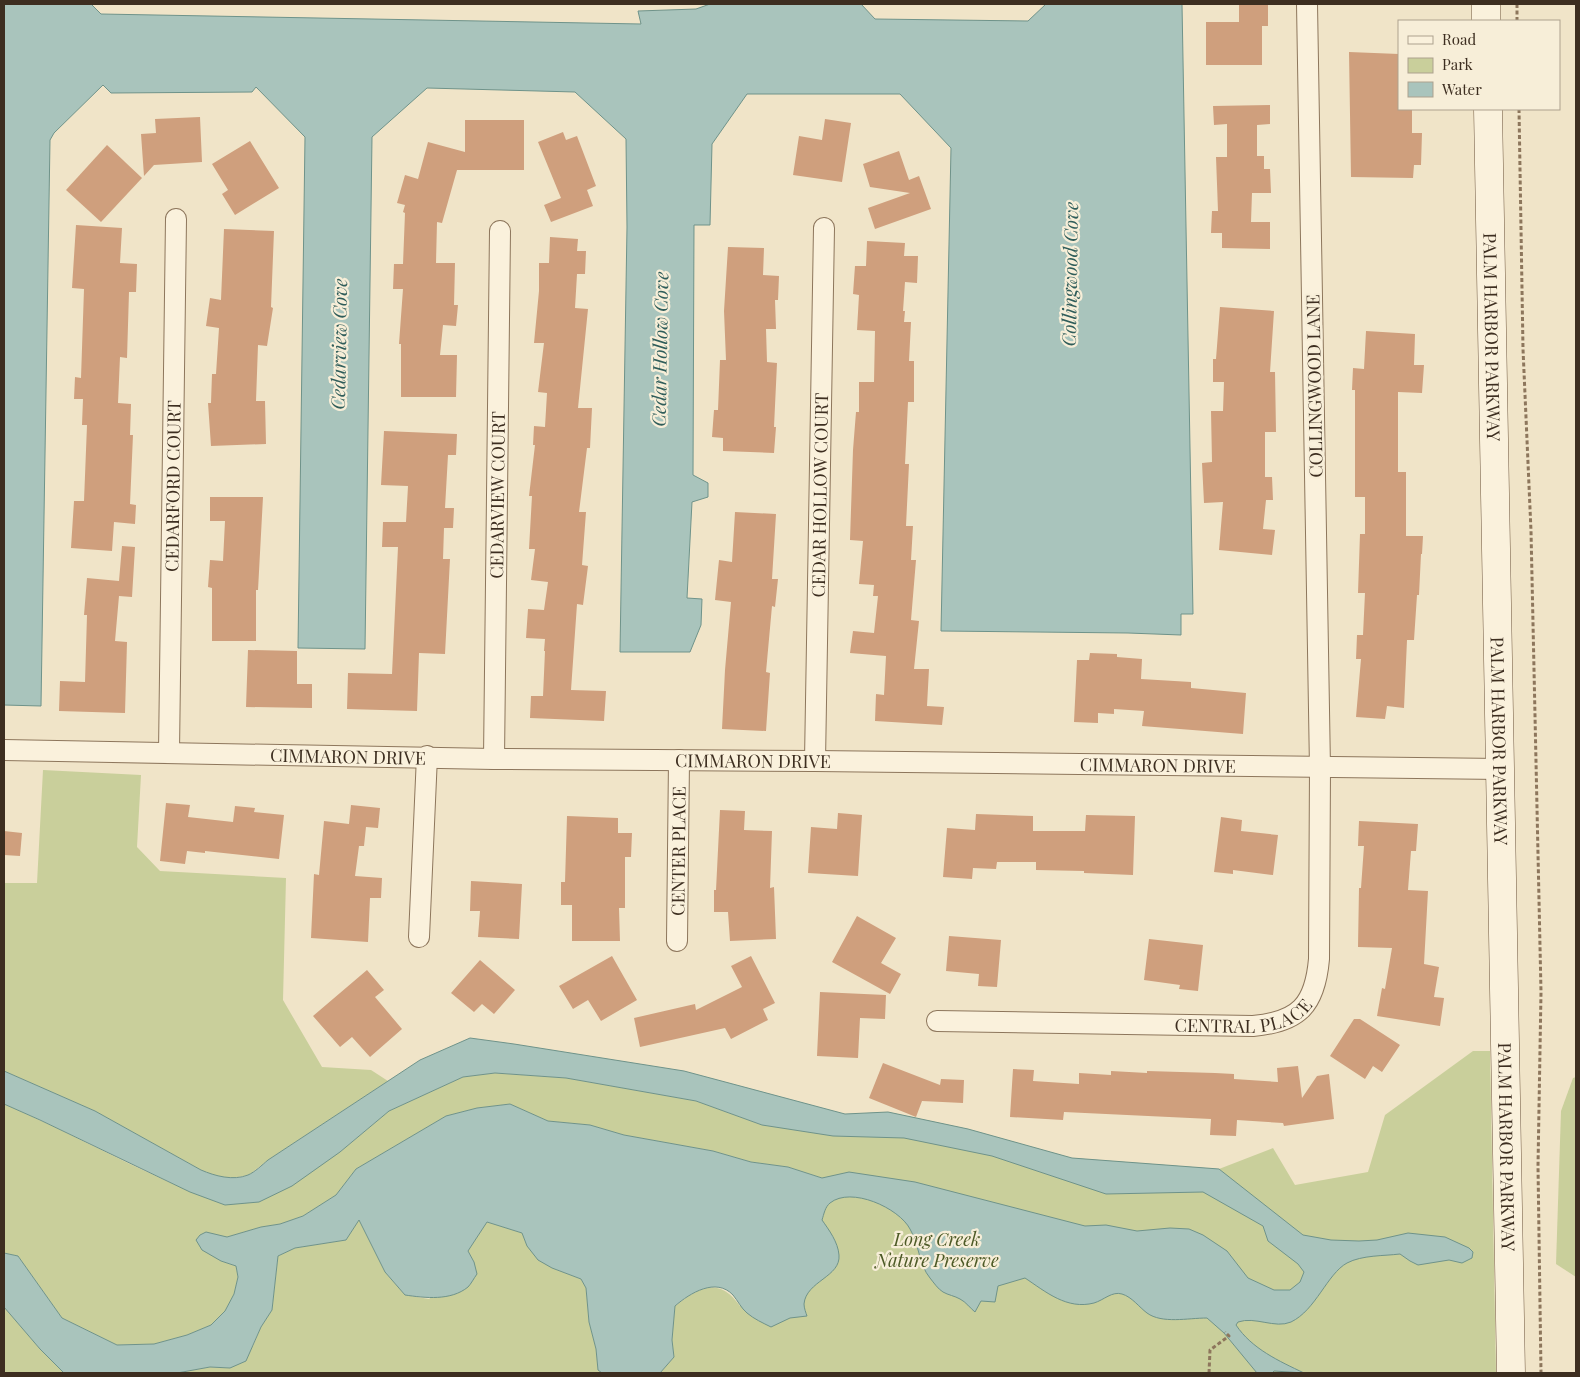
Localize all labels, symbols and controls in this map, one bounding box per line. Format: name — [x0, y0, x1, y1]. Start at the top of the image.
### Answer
legend — [1398, 20, 1560, 110]
text: Road — [1442, 29, 1476, 49]
text: Park — [1442, 54, 1474, 74]
text: Water — [1441, 79, 1482, 99]
water label: Collingwood Cove — [1055, 201, 1083, 347]
street label: PALM HARBOR PARKWAY — [1478, 232, 1506, 442]
water label: Cedar Hollow Cove — [645, 271, 673, 427]
water label: Cedarview Cove — [324, 278, 352, 410]
street label: COLLINGWOOD LANE — [1300, 294, 1328, 478]
street label: CEDAR HOLLOW COURT — [806, 392, 833, 598]
street label: CEDARFORD COURT — [159, 400, 186, 572]
street label: CEDARVIEW COURT — [484, 411, 510, 579]
street label: PALM HARBOR PARKWAY — [1486, 636, 1513, 846]
street label: CIMMARON DRIVE — [270, 743, 426, 770]
street label: CIMMARON DRIVE — [675, 748, 831, 773]
street label: CIMMARON DRIVE — [1080, 752, 1236, 778]
street label: CENTER PLACE — [665, 786, 691, 916]
street label: CENTRAL PLACE — [1174, 994, 1317, 1038]
street label: PALM HARBOR PARKWAY — [1493, 1042, 1521, 1252]
park label: Long Creek Nature Preserve — [873, 1227, 999, 1272]

